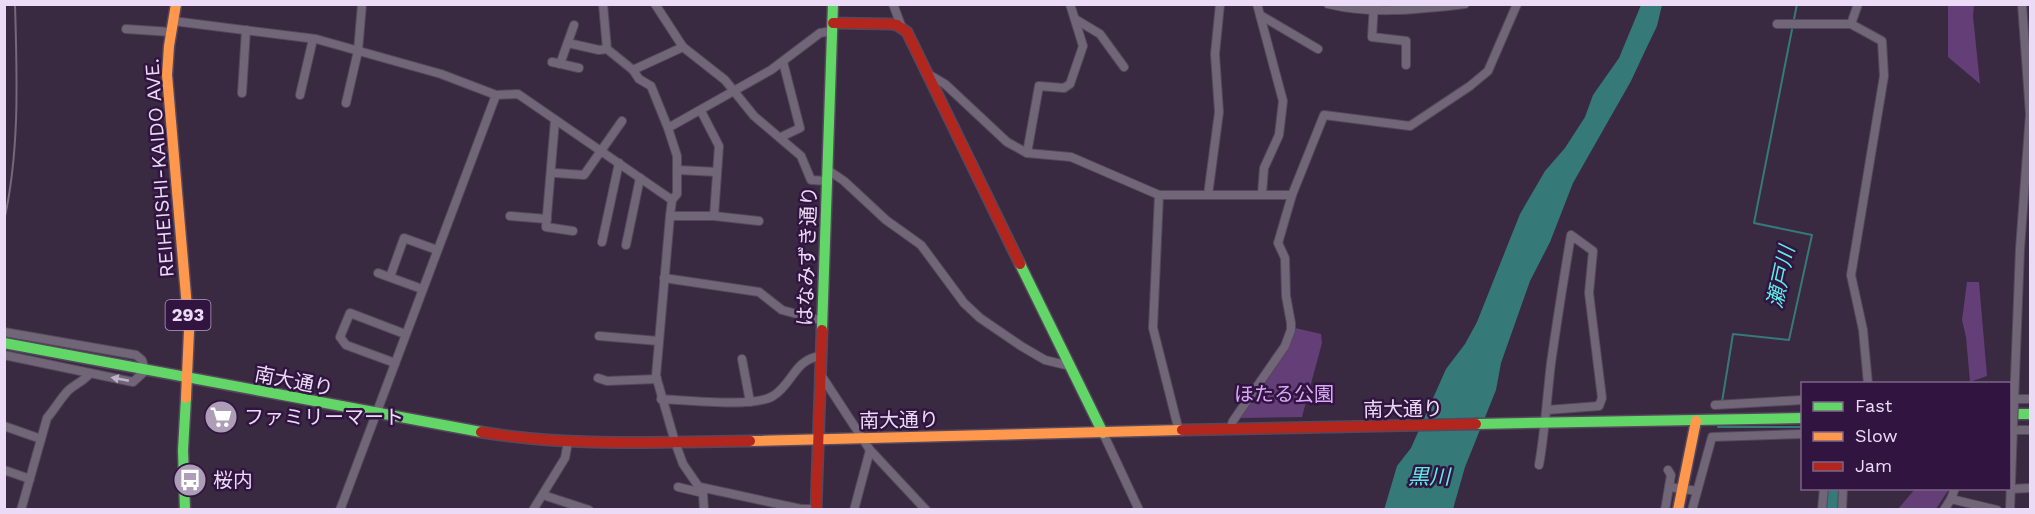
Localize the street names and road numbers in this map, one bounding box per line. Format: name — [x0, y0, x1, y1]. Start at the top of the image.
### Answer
street label: REIHEISHI-KAIDO AVE. — [139, 58, 179, 278]
street label: はなみずき通り — [793, 186, 821, 326]
road number: 293 — [166, 300, 210, 330]
street label: 南大通り — [252, 362, 336, 400]
street label: 南大通り — [1363, 396, 1443, 422]
street label: 南大通り — [859, 407, 939, 433]

